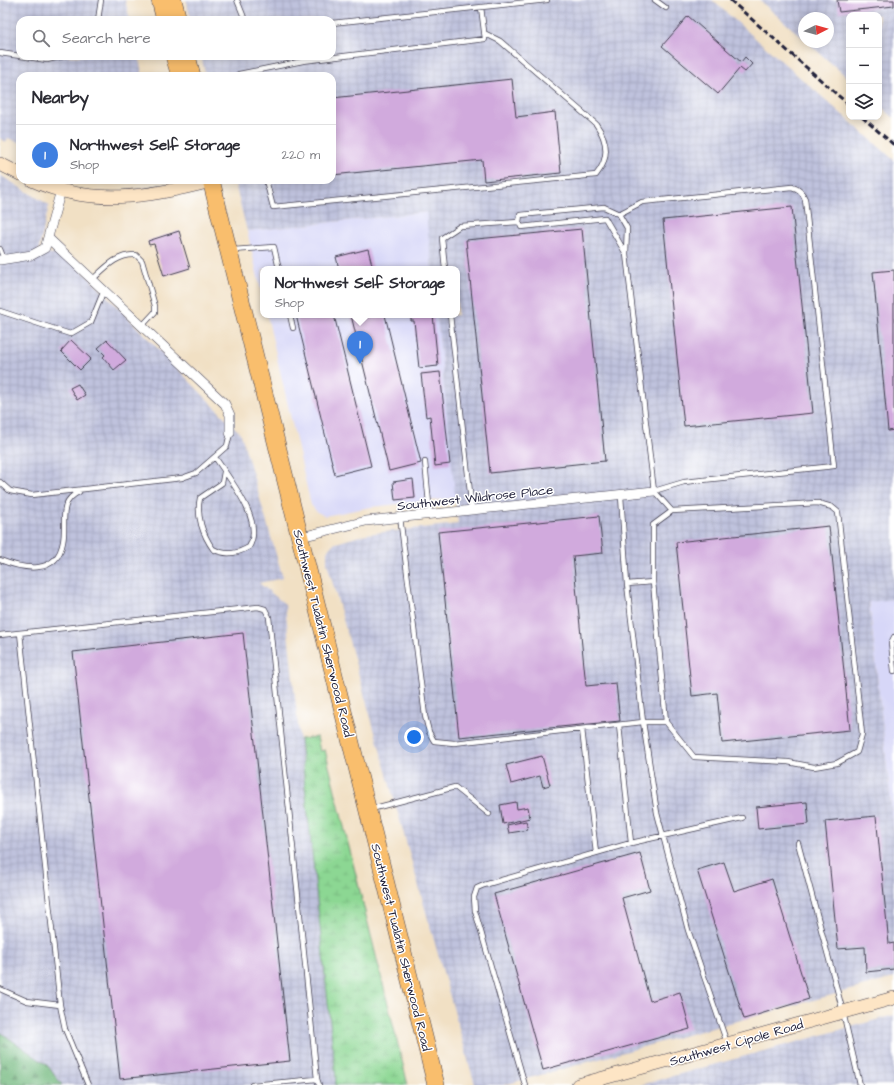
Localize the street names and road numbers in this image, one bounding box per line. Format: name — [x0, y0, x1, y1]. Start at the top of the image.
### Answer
street label: Southwest Wildrose Place — [396, 481, 554, 515]
street label: Southwest Tualatin Sherwood Road — [289, 528, 358, 739]
street label: Southwest Tualatin Sherwood Road — [367, 842, 436, 1053]
street label: Southwest Cipole Road — [667, 1015, 806, 1071]

